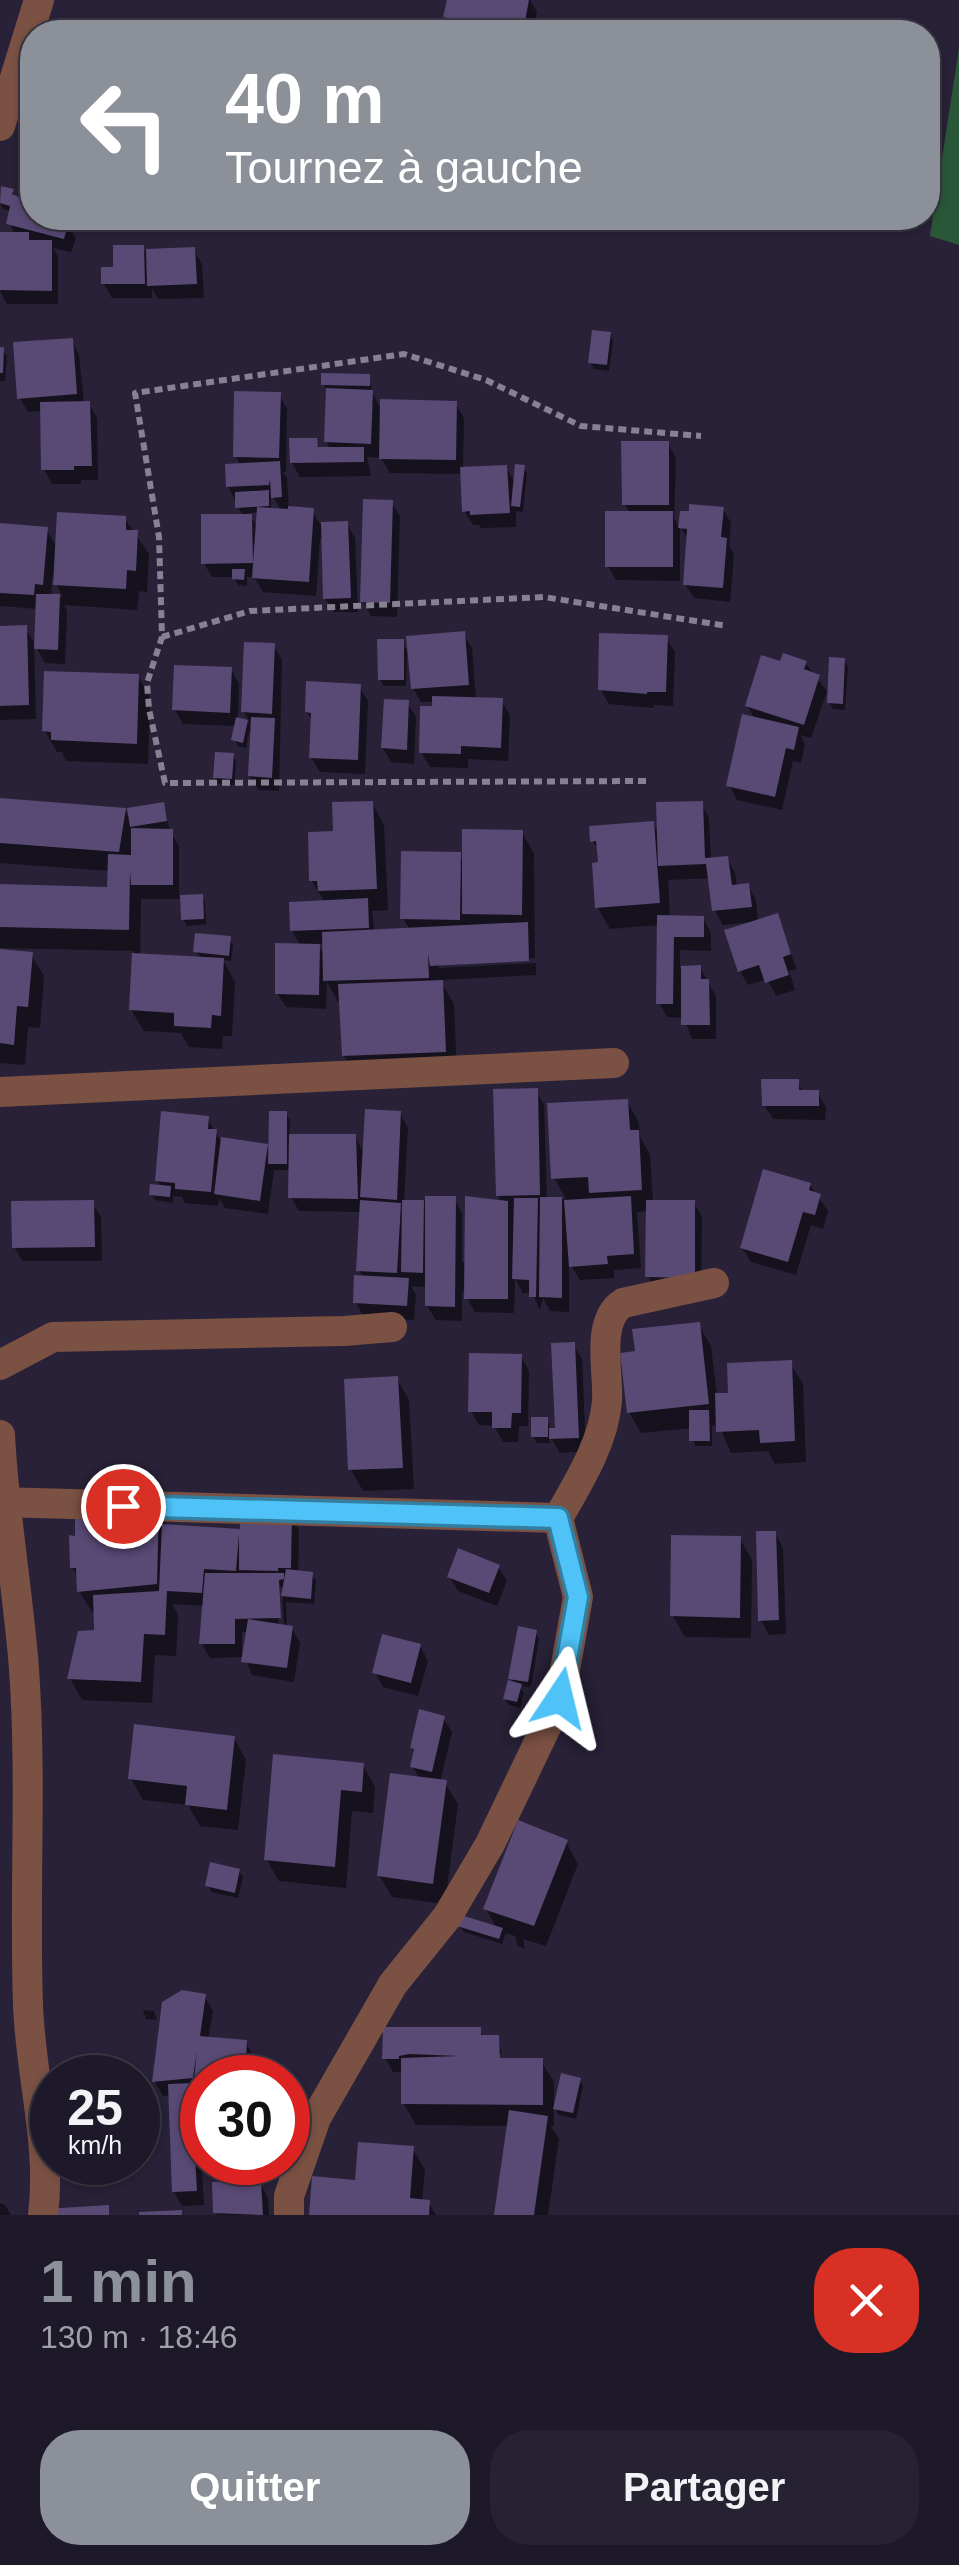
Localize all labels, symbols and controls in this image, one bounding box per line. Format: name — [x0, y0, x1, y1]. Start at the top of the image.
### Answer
icon: left — [60, 60, 190, 190]
text: 40 m — [225, 60, 385, 138]
text: Tournez à gauche — [225, 142, 583, 193]
pin — [81, 1464, 166, 1549]
icon: arrive — [96, 1479, 151, 1534]
position arrow — [508, 1646, 612, 1750]
speed limit sign: 30 — [180, 2055, 310, 2185]
text: 25 — [67, 2080, 123, 2136]
text: km/h — [68, 2131, 122, 2159]
text: 1 min — [40, 2248, 197, 2315]
button: close — [814, 2248, 919, 2353]
text: 130 m · 18:46 — [40, 2319, 237, 2355]
button: Quitter — [40, 2430, 470, 2545]
button: Partager — [490, 2430, 919, 2545]

